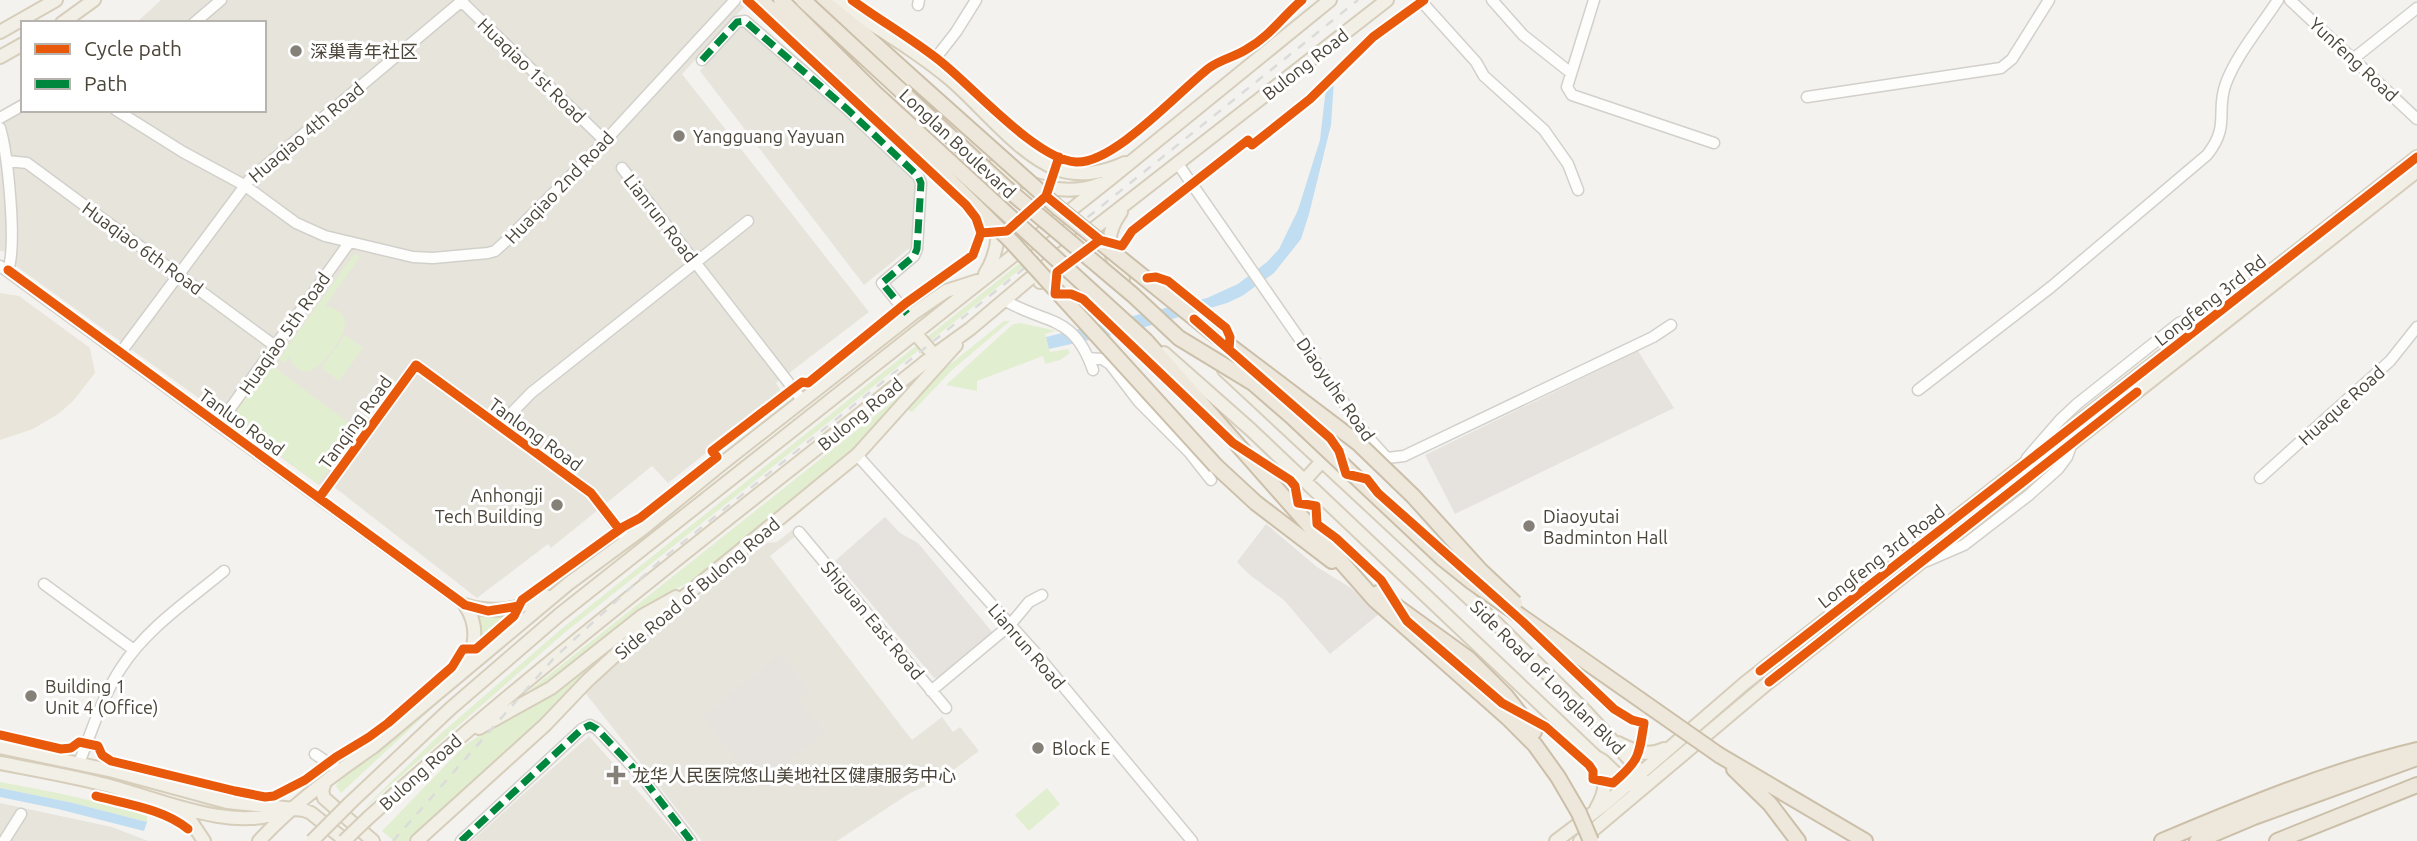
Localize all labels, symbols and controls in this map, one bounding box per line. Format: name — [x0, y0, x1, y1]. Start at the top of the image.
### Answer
street label: Yunfeng Road — [2306, 13, 2402, 105]
street label: Huaqiao 1st Road — [474, 14, 590, 126]
legend — [21, 21, 266, 112]
street label: Bulong Road — [1258, 24, 1352, 104]
text: Cycle path — [84, 36, 182, 60]
place label: 深巢青年社区 — [310, 41, 418, 61]
marker: 深巢青年社区 — [288, 43, 304, 59]
text: Path — [84, 71, 127, 95]
street label: Huaqiao 4th Road — [244, 78, 368, 186]
street label: Longlan Boulevard — [896, 84, 1020, 202]
place label: Yangguang Yayuan — [693, 126, 845, 146]
street label: Huaqiao 2nd Road — [501, 127, 617, 247]
marker: Yangguang Yayuan — [671, 128, 687, 144]
street label: Lianrun Road — [620, 170, 702, 266]
street label: Huaqiao 6th Road — [79, 198, 207, 298]
street label: Longfeng 3rd Rd — [2151, 251, 2269, 349]
street label: Huaqiao 5th Road — [235, 268, 333, 398]
street label: Diaoyuhe Road — [1293, 333, 1379, 445]
street label: Huaque Road — [2294, 361, 2388, 449]
street label: Tanqing Road — [315, 372, 395, 472]
street label: Bulong Road — [814, 374, 906, 454]
street label: Tanluo Road — [196, 385, 288, 459]
street label: Tanlong Road — [485, 393, 587, 475]
place label: Anhongji Tech Building — [435, 485, 543, 526]
marker: Anhongji Tech Building — [549, 497, 565, 513]
street label: Longfeng 3rd Road — [1814, 500, 1948, 612]
place label: Diaoyutai Badminton Hall — [1543, 506, 1668, 547]
street label: Side Road of Bulong Road — [611, 513, 783, 663]
marker: Diaoyutai Badminton Hall — [1521, 518, 1537, 534]
street label: Shiguan East Road — [818, 557, 928, 683]
street label: Side Road of Longlan Blvd — [1467, 596, 1629, 758]
street label: Lianrun Road — [985, 599, 1069, 693]
place label: Building 1 Unit 4 (Office) — [45, 676, 158, 718]
marker: Building 1 Unit 4 (Office) — [23, 688, 39, 704]
street label: Bulong Road — [375, 730, 465, 814]
place label: Block E — [1052, 738, 1110, 758]
marker: Block E — [1030, 740, 1046, 756]
marker: 龙华人民医院悠山美地社区健康服务中心 — [606, 765, 626, 785]
place label: 龙华人民医院悠山美地社区健康服务中心 — [632, 765, 956, 785]

